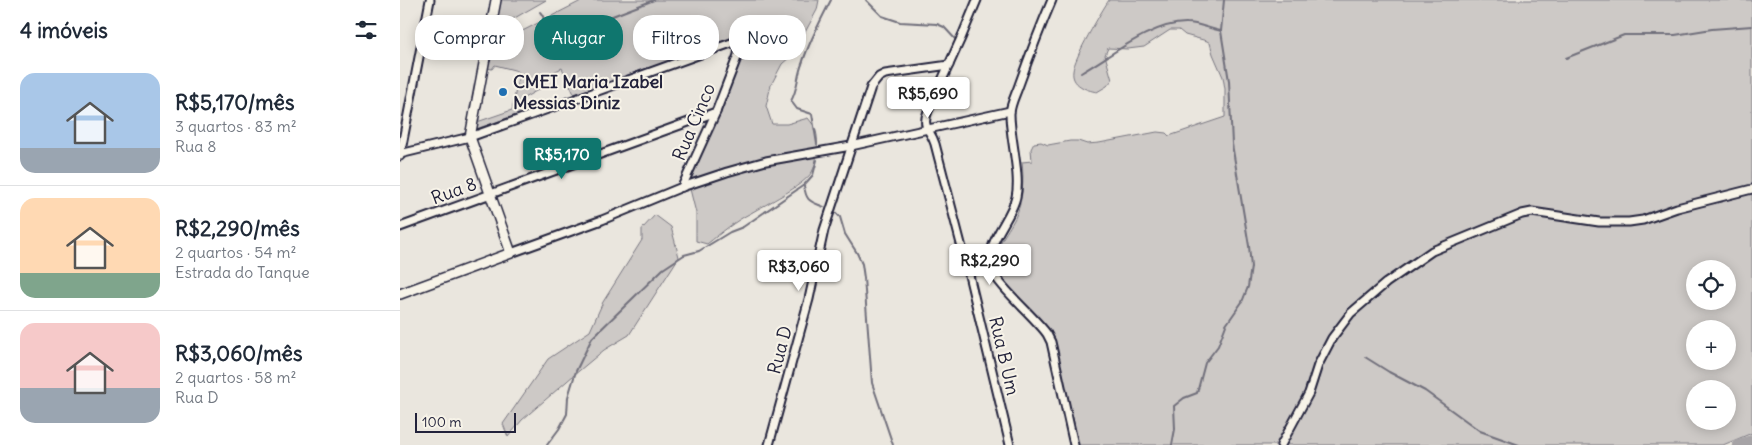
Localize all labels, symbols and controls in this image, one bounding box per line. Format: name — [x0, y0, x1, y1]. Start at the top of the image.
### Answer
chip: Comprar — [415, 15, 524, 60]
chip: Alugar — [534, 15, 623, 60]
chip: Filtros — [633, 15, 719, 60]
chip: Novo — [729, 15, 806, 60]
icon: filters — [352, 16, 380, 44]
text: 4 imóveis — [20, 17, 108, 44]
place label: CMEI Maria Izabel Messias Diniz — [513, 70, 663, 114]
pin: R$5,690 — [882, 76, 974, 119]
street label: Rua Cinco — [667, 80, 720, 164]
text: R$5,690 — [898, 83, 958, 103]
marker: CMEI Maria Izabel Messias Diniz — [497, 86, 509, 98]
text: R$5,170/mês — [175, 89, 295, 116]
icon: home — [60, 93, 120, 153]
text: 3 quartos · 83 m² — [175, 116, 297, 136]
text: Rua 8 — [175, 136, 217, 156]
pin: R$5,170 — [516, 138, 608, 180]
text: R$5,170 — [534, 144, 590, 164]
street label: Rua 8 — [428, 172, 480, 209]
text: R$2,290/mês — [175, 215, 300, 242]
icon: home — [60, 218, 120, 278]
text: 2 quartos · 54 m² — [175, 242, 296, 262]
pin: R$2,290 — [944, 244, 1036, 286]
pin: R$3,060 — [753, 250, 845, 292]
text: R$2,290 — [960, 250, 1020, 270]
text: R$3,060 — [768, 256, 830, 276]
map controls — [1686, 260, 1736, 430]
button: locate — [1686, 260, 1736, 310]
text: Estrada do Tanque — [175, 262, 310, 282]
street label: Rua B Um — [984, 314, 1025, 398]
button: + — [1686, 320, 1736, 370]
street label: Rua D — [762, 323, 797, 377]
text: R$3,060/mês — [175, 340, 303, 367]
icon: home — [60, 343, 120, 403]
text: 2 quartos · 58 m² — [175, 367, 296, 387]
button: − — [1686, 380, 1736, 430]
text: Rua D — [175, 387, 219, 407]
scale bar — [415, 410, 516, 433]
text: 100 m — [422, 413, 462, 431]

